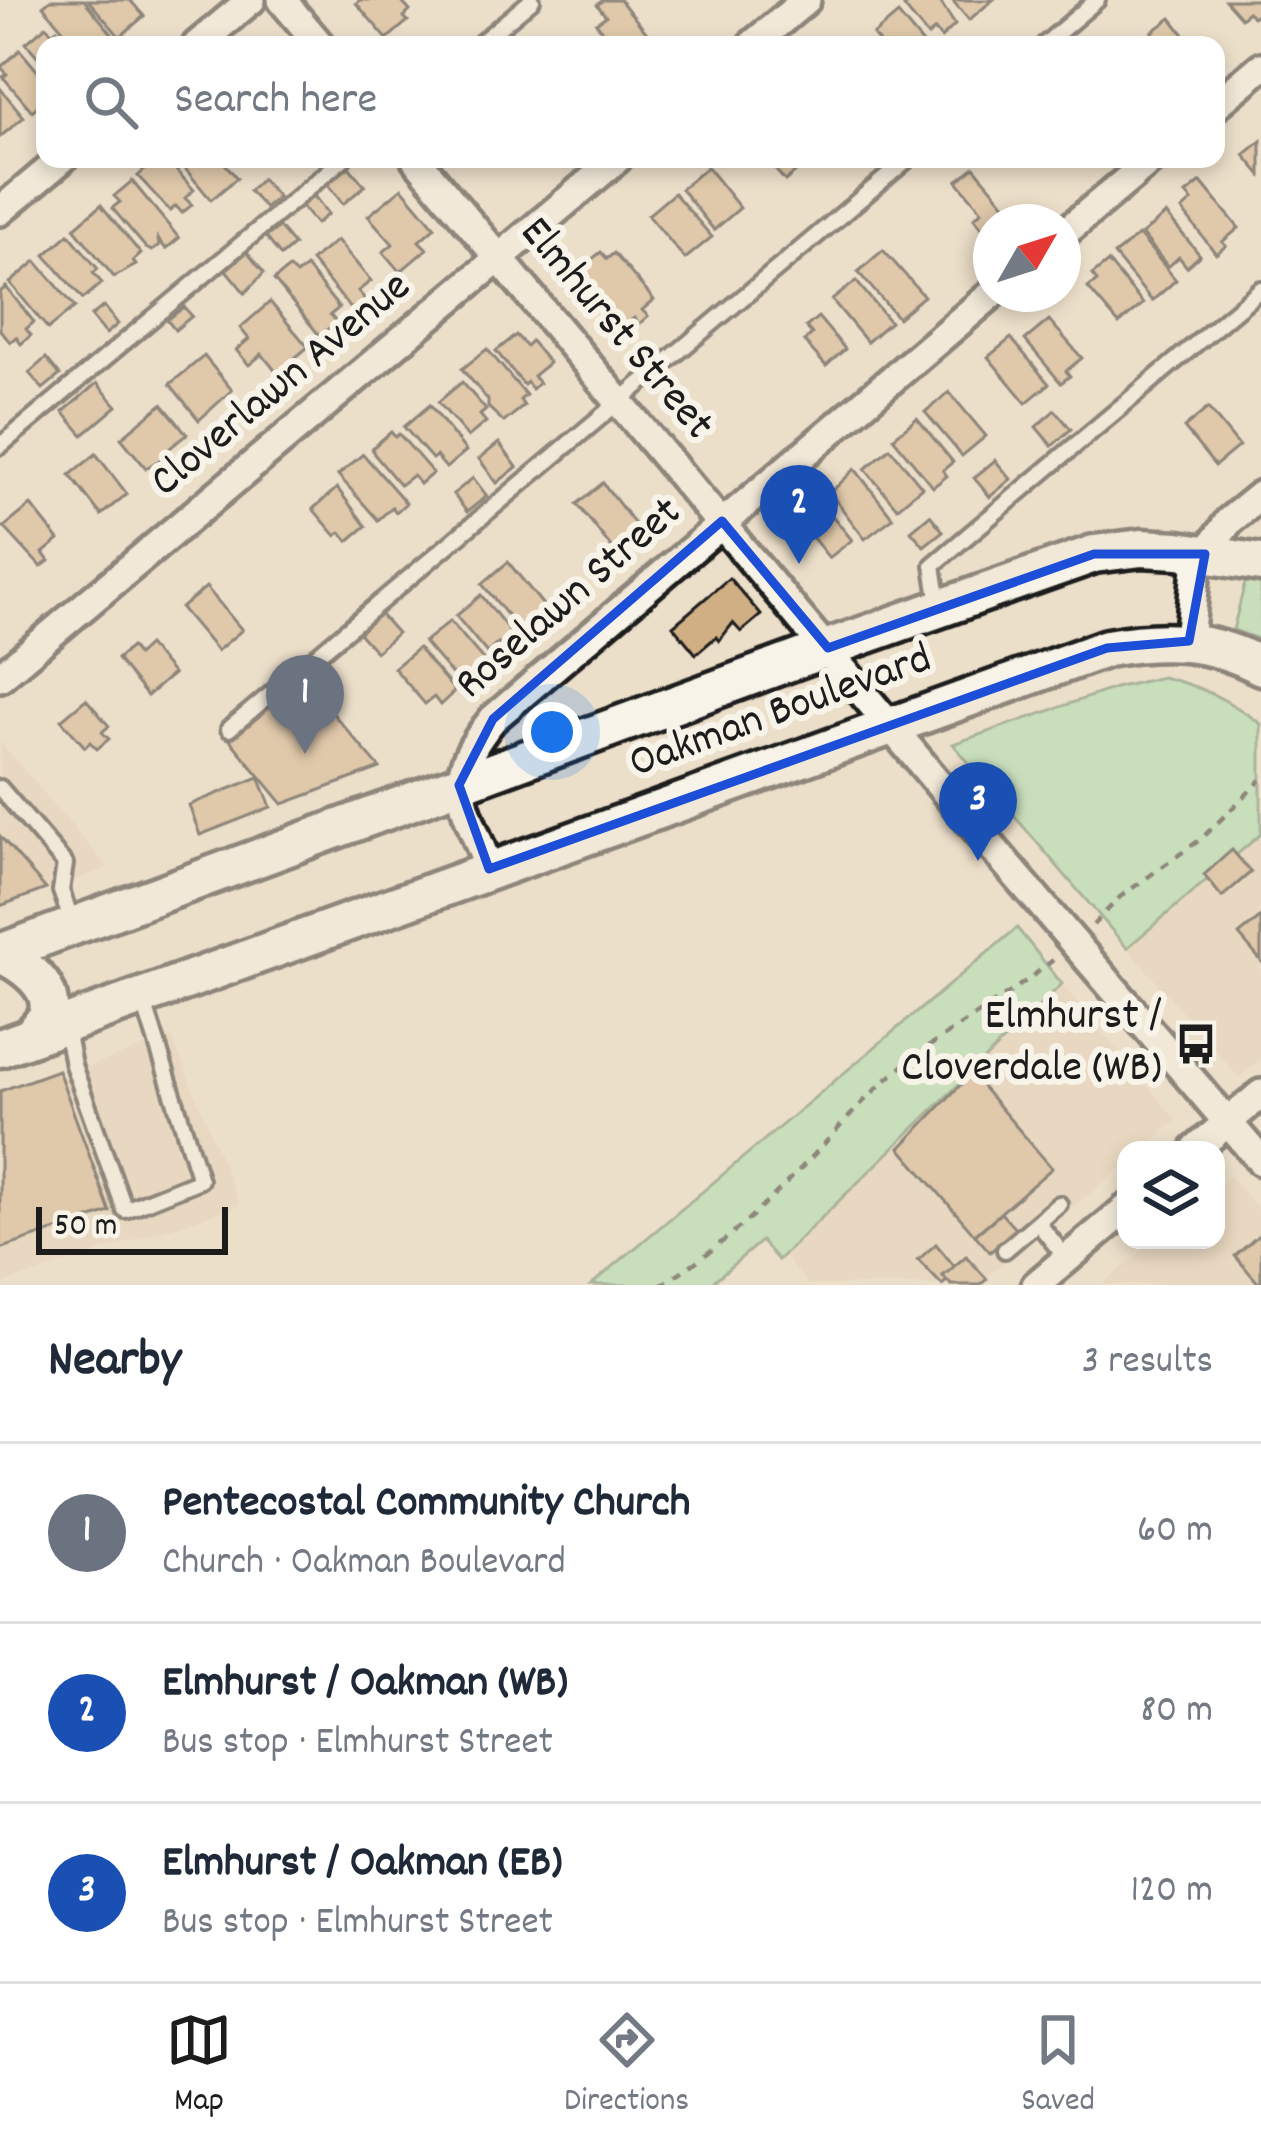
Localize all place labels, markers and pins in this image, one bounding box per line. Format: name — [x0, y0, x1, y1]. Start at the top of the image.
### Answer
pin: 2 — [760, 465, 838, 564]
pin: 1 — [266, 655, 344, 754]
pin: 3 — [939, 762, 1017, 861]
place label: Elmhurst / Cloverdale (WB) — [901, 986, 1162, 1102]
bus stop icon: Elmhurst / Cloverdale (WB) — [1173, 1021, 1219, 1067]

